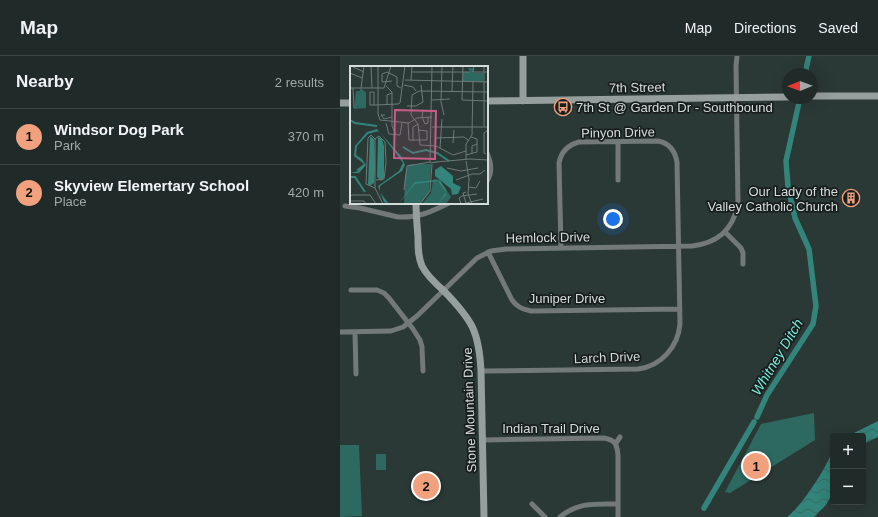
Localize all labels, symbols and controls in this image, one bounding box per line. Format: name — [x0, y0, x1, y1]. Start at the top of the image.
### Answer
text: Map — [20, 17, 58, 38]
text: Map — [685, 20, 712, 36]
text: Directions — [734, 20, 796, 36]
text: Saved — [818, 20, 858, 36]
inset map — [350, 66, 488, 204]
north arrow — [782, 68, 818, 104]
text: Nearby — [16, 72, 74, 91]
text: 2 results — [275, 75, 324, 90]
street label: 7th Street — [609, 80, 666, 95]
bus stop icon: 7th St @ Garden Dr - Southbound — [553, 97, 573, 117]
place label: 7th St @ Garden Dr - Southbound — [576, 100, 773, 115]
text: Windsor Dog Park — [54, 121, 184, 138]
street label: Pinyon Drive — [581, 124, 655, 141]
text: 1 — [25, 129, 33, 144]
text: 370 m — [288, 129, 324, 144]
text: Park — [54, 138, 81, 153]
text: Skyview Elemertary School — [54, 177, 249, 194]
place label: Our Lady of the Valley Catholic Church — [707, 184, 838, 214]
text: 2 — [25, 185, 33, 200]
text: 420 m — [288, 185, 324, 200]
building icon: Our Lady of the Valley Catholic Church — [841, 188, 861, 208]
text: Place — [54, 194, 87, 209]
your location — [603, 209, 623, 229]
street label: Hemlock Drive — [506, 229, 590, 246]
street label: Juniper Drive — [529, 291, 605, 306]
water label: Whitney Ditch — [748, 316, 806, 398]
street label: Stone Mountain Drive — [460, 347, 479, 473]
street label: Larch Drive — [574, 349, 640, 366]
street label: Indian Trail Drive — [502, 421, 600, 436]
map controls — [830, 433, 866, 505]
button: + — [830, 433, 866, 469]
pin: 1 — [743, 451, 769, 481]
button: − — [830, 469, 866, 505]
pin: 2 — [413, 471, 439, 501]

